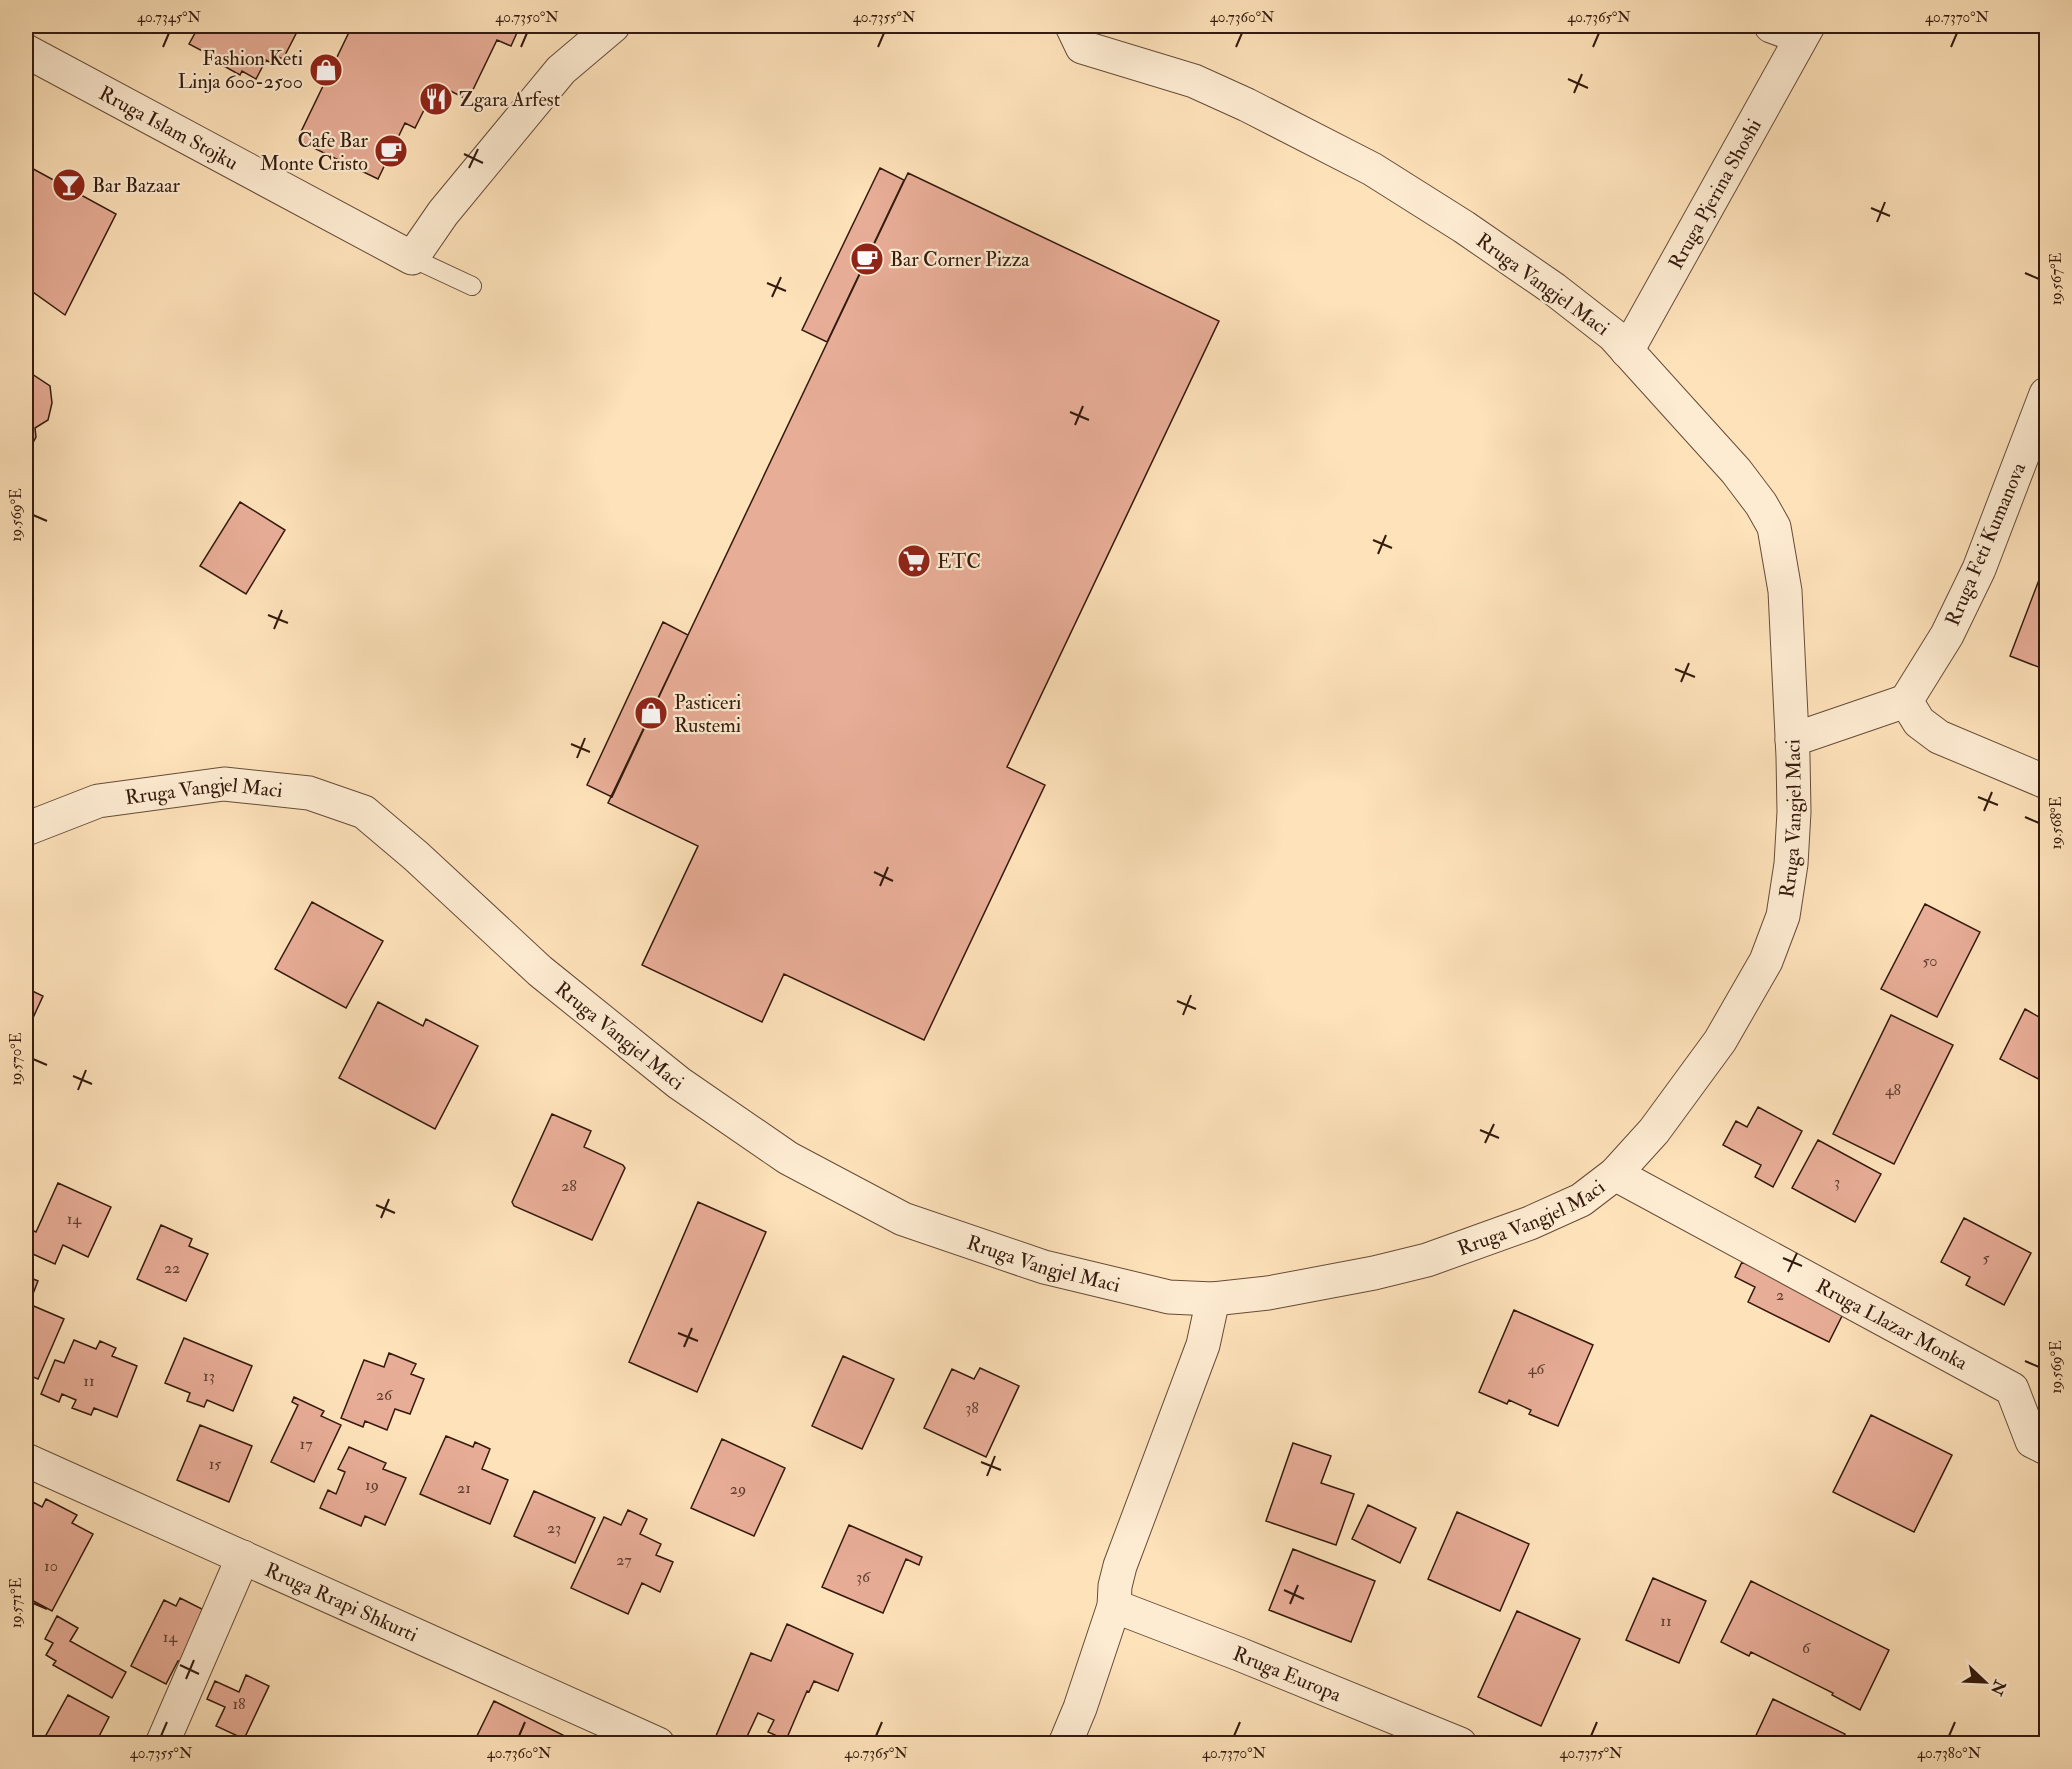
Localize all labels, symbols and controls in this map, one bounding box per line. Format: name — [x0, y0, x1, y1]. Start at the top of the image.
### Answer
text: 40.7345°N — [137, 8, 202, 27]
text: 40.7350°N — [495, 8, 559, 27]
text: 40.7355°N — [853, 8, 916, 27]
text: 40.7360°N — [1210, 8, 1275, 27]
text: 40.7365°N — [1567, 8, 1631, 27]
text: 40.7370°N — [1925, 8, 1990, 27]
place label: Fashion Keti Linja 600-2500 — [178, 46, 303, 94]
shop icon: Fashion Keti Linja 600-2500 — [308, 52, 344, 88]
street label: Rruga Islam Stojku — [95, 81, 242, 175]
restaurant icon: Zgara Arfest — [418, 81, 454, 117]
place label: Zgara Arfest — [459, 87, 561, 112]
street label: Rruga Pjerina Shoshi — [1663, 114, 1767, 274]
place label: Cafe Bar Monte Cristo — [260, 128, 369, 176]
cafe icon: Cafe Bar Monte Cristo — [373, 133, 409, 169]
bar icon: Bar Bazaar — [51, 167, 87, 203]
place label: Bar Bazaar — [92, 173, 180, 198]
street label: Rruga Vangjel Maci — [1471, 228, 1614, 341]
cafe icon: Bar Corner Pizza — [849, 241, 885, 277]
place label: Bar Corner Pizza — [890, 247, 1030, 272]
text: 19.567°E — [2047, 252, 2066, 305]
street label: Rruga Feti Kumanova — [1940, 458, 2031, 630]
text: 19.569°E — [7, 488, 26, 542]
supermarket icon: ETC — [896, 543, 932, 579]
place label: ETC — [937, 549, 981, 574]
place label: Pasticeri Rustemi — [674, 690, 741, 738]
shop icon: Pasticeri Rustemi — [633, 695, 669, 731]
street label: Rruga Vangjel Maci — [1774, 739, 1807, 899]
street label: Rruga Vangjel Maci — [124, 772, 284, 810]
text: 19.568°E — [2047, 796, 2066, 849]
house number: 50 — [1922, 951, 1938, 971]
street label: Rruga Vangjel Maci — [550, 976, 689, 1096]
text: 19.570°E — [7, 1032, 26, 1085]
house number: 48 — [1885, 1080, 1902, 1100]
house number: 3 — [1834, 1172, 1840, 1192]
street label: Rruga Vangjel Maci — [1454, 1174, 1610, 1261]
house number: 28 — [561, 1176, 577, 1196]
house number: 14 — [67, 1209, 83, 1229]
street label: Rruga Vangjel Maci — [964, 1230, 1123, 1298]
house number: 5 — [1982, 1248, 1990, 1268]
house number: 22 — [164, 1258, 180, 1278]
street label: Rruga Llazar Monka — [1812, 1273, 1972, 1376]
house number: 2 — [1776, 1285, 1784, 1305]
text: 19.569°E — [2047, 1340, 2066, 1394]
house number: 46 — [1528, 1359, 1545, 1379]
house number: 13 — [203, 1366, 215, 1386]
house number: 11 — [83, 1371, 95, 1391]
house number: 26 — [376, 1385, 393, 1405]
house number: 38 — [965, 1398, 979, 1418]
house number: 17 — [299, 1434, 313, 1454]
house number: 15 — [209, 1454, 221, 1474]
house number: 19 — [365, 1475, 379, 1495]
house number: 21 — [457, 1478, 471, 1498]
house number: 29 — [730, 1479, 746, 1499]
house number: 23 — [547, 1518, 561, 1538]
house number: 27 — [616, 1550, 632, 1570]
house number: 10 — [44, 1556, 58, 1576]
street label: Rruga Rrapi Shkurti — [261, 1557, 422, 1647]
house number: 36 — [856, 1567, 871, 1587]
text: 19.571°E — [7, 1578, 26, 1628]
house number: 11 — [1660, 1611, 1672, 1631]
house number: 14 — [163, 1627, 179, 1647]
house number: 6 — [1802, 1638, 1811, 1658]
street label: Rruga Europa — [1229, 1641, 1346, 1708]
north arrow — [1955, 1652, 2015, 1712]
text: N — [1986, 1676, 2010, 1699]
house number: 18 — [232, 1694, 246, 1714]
text: 40.7355°N — [130, 1744, 193, 1763]
text: 40.7360°N — [487, 1744, 552, 1763]
text: 40.7365°N — [844, 1744, 908, 1763]
text: 40.7370°N — [1202, 1744, 1267, 1763]
text: 40.7375°N — [1560, 1744, 1623, 1763]
text: 40.7380°N — [1917, 1744, 1982, 1763]

